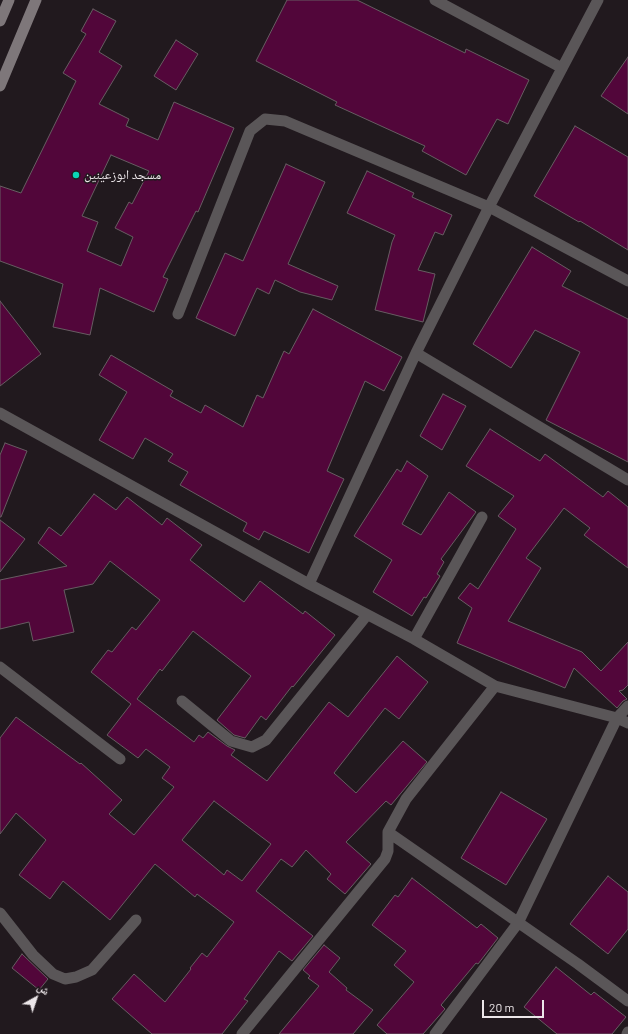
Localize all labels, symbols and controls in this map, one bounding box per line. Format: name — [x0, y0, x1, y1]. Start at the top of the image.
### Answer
place label: مسجد ابوزعينين — [84, 167, 161, 183]
marker: مسجد ابوزعينين — [71, 170, 81, 180]
north arrow — [16, 978, 56, 1018]
text: ش — [35, 980, 53, 997]
scale bar — [484, 992, 546, 1018]
text: 20 m — [489, 1000, 515, 1014]

